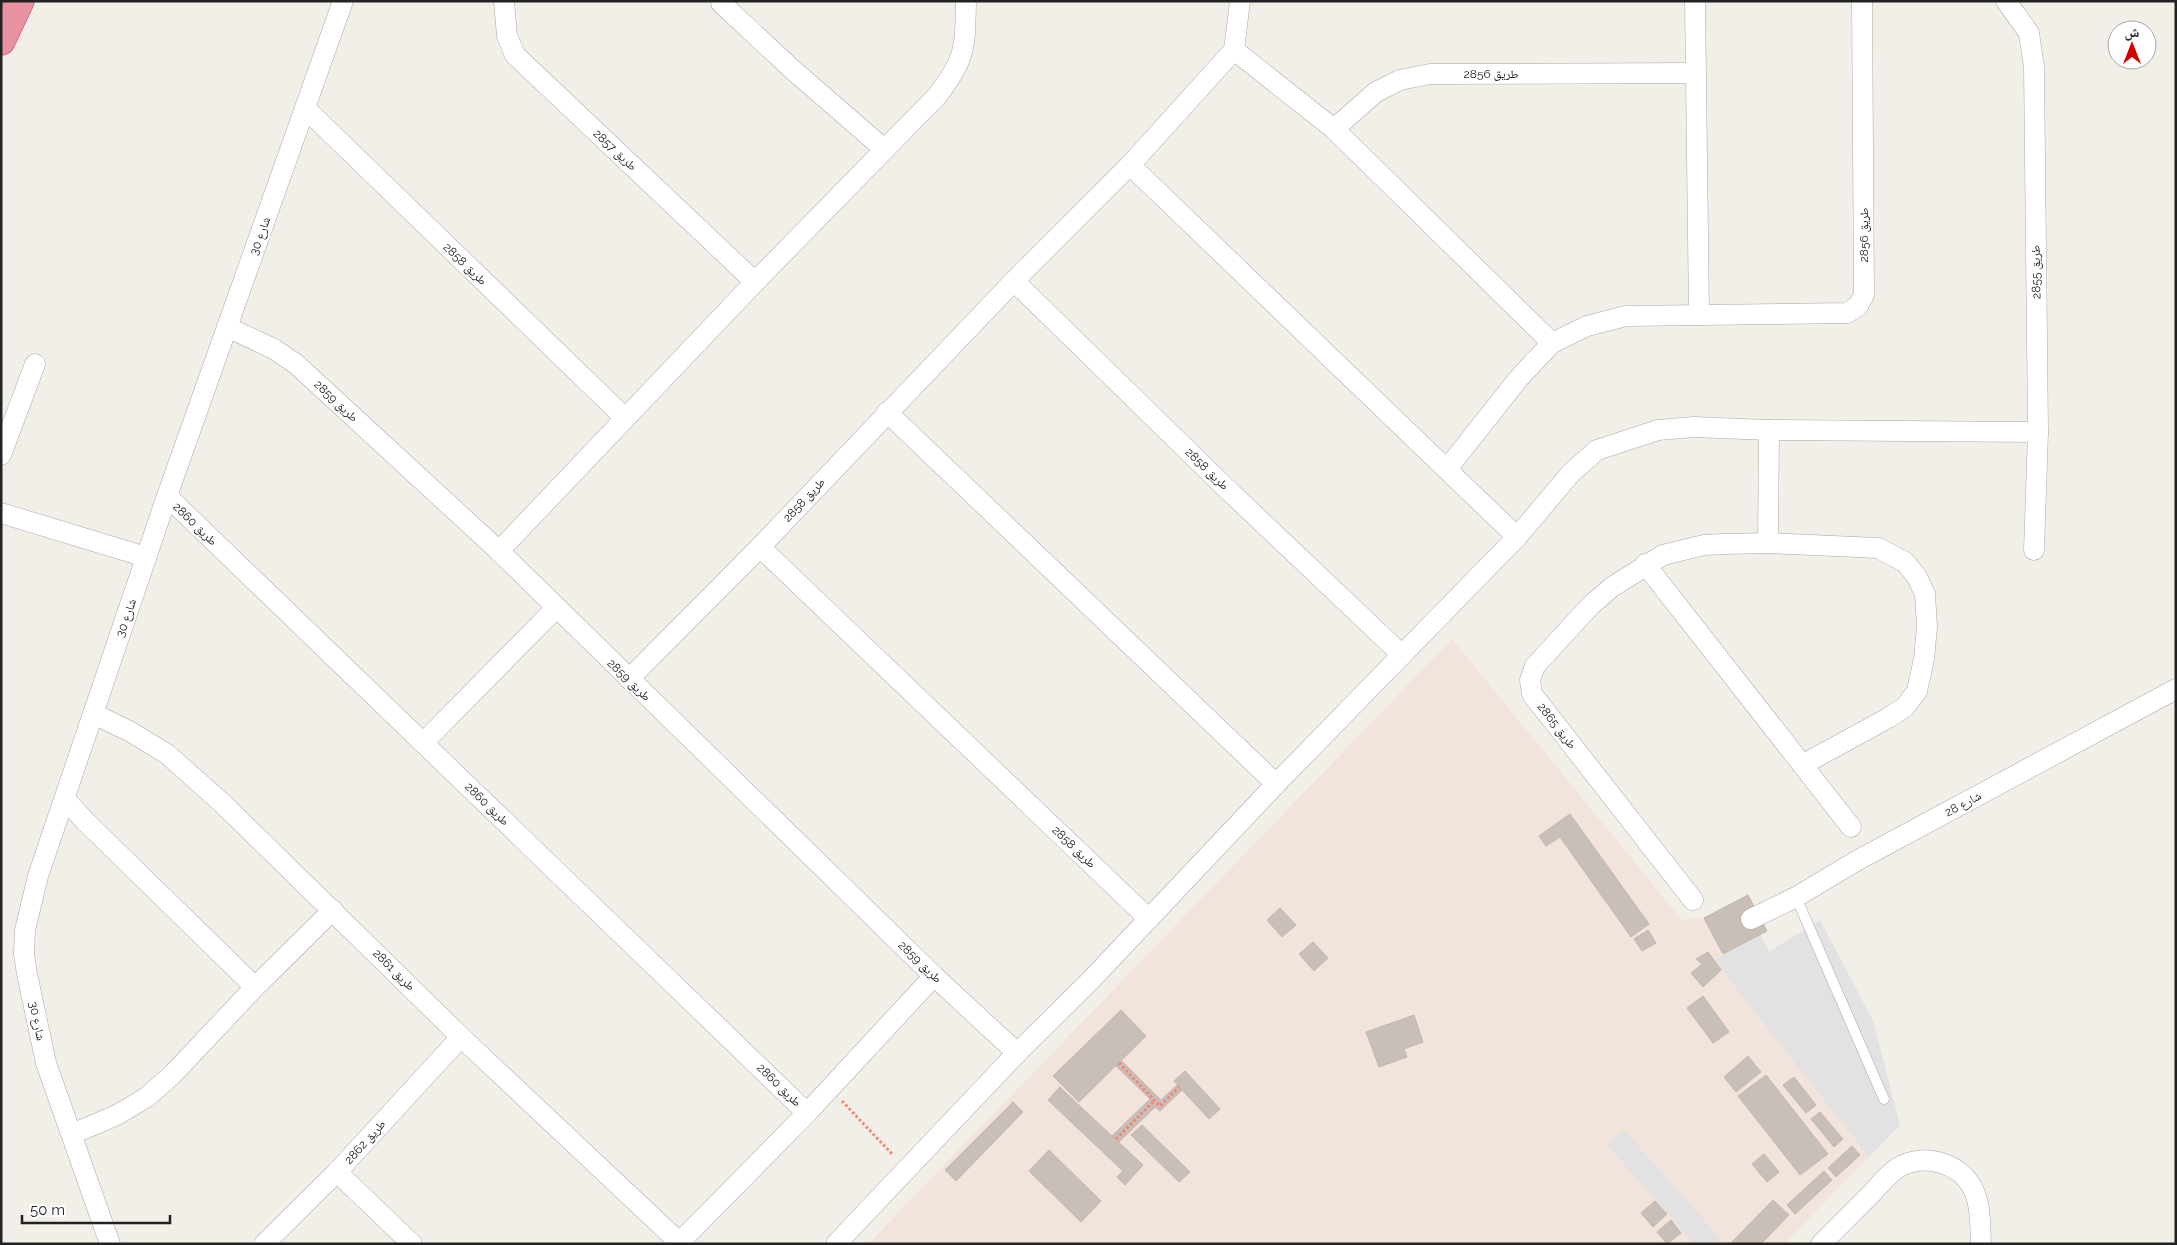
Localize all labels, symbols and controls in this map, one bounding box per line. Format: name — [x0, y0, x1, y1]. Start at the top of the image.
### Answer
north arrow — [2107, 20, 2157, 70]
text: ش — [2125, 24, 2140, 41]
street label: طريق 2856 — [1464, 67, 1518, 81]
street label: طريق 2857 — [590, 126, 640, 174]
street label: طريق 2856 — [1857, 208, 1871, 262]
street label: شارع 30 — [247, 215, 274, 257]
street label: طريق 2858 — [440, 240, 490, 288]
street label: طريق 2855 — [2029, 245, 2044, 299]
street label: طريق 2859 — [311, 377, 361, 425]
street label: طريق 2858 — [1182, 445, 1232, 493]
street label: طريق 2858 — [780, 475, 828, 525]
street label: طريق 2860 — [170, 500, 220, 549]
street label: شارع 30 — [113, 597, 140, 639]
street label: طريق 2859 — [604, 656, 654, 704]
street label: طريق 2865 — [1534, 700, 1579, 752]
street label: طريق 2860 — [462, 780, 512, 829]
street label: شارع 28 — [1942, 789, 1984, 820]
street label: طريق 2858 — [1049, 823, 1099, 871]
street label: طريق 2859 — [895, 938, 945, 986]
street label: طريق 2861 — [370, 946, 418, 994]
street label: شارع 30 — [25, 1000, 48, 1042]
street label: طريق 2860 — [754, 1061, 804, 1110]
street label: طريق 2862 — [342, 1117, 389, 1167]
scale bar — [22, 1192, 170, 1224]
text: 50 m — [30, 1201, 65, 1219]

